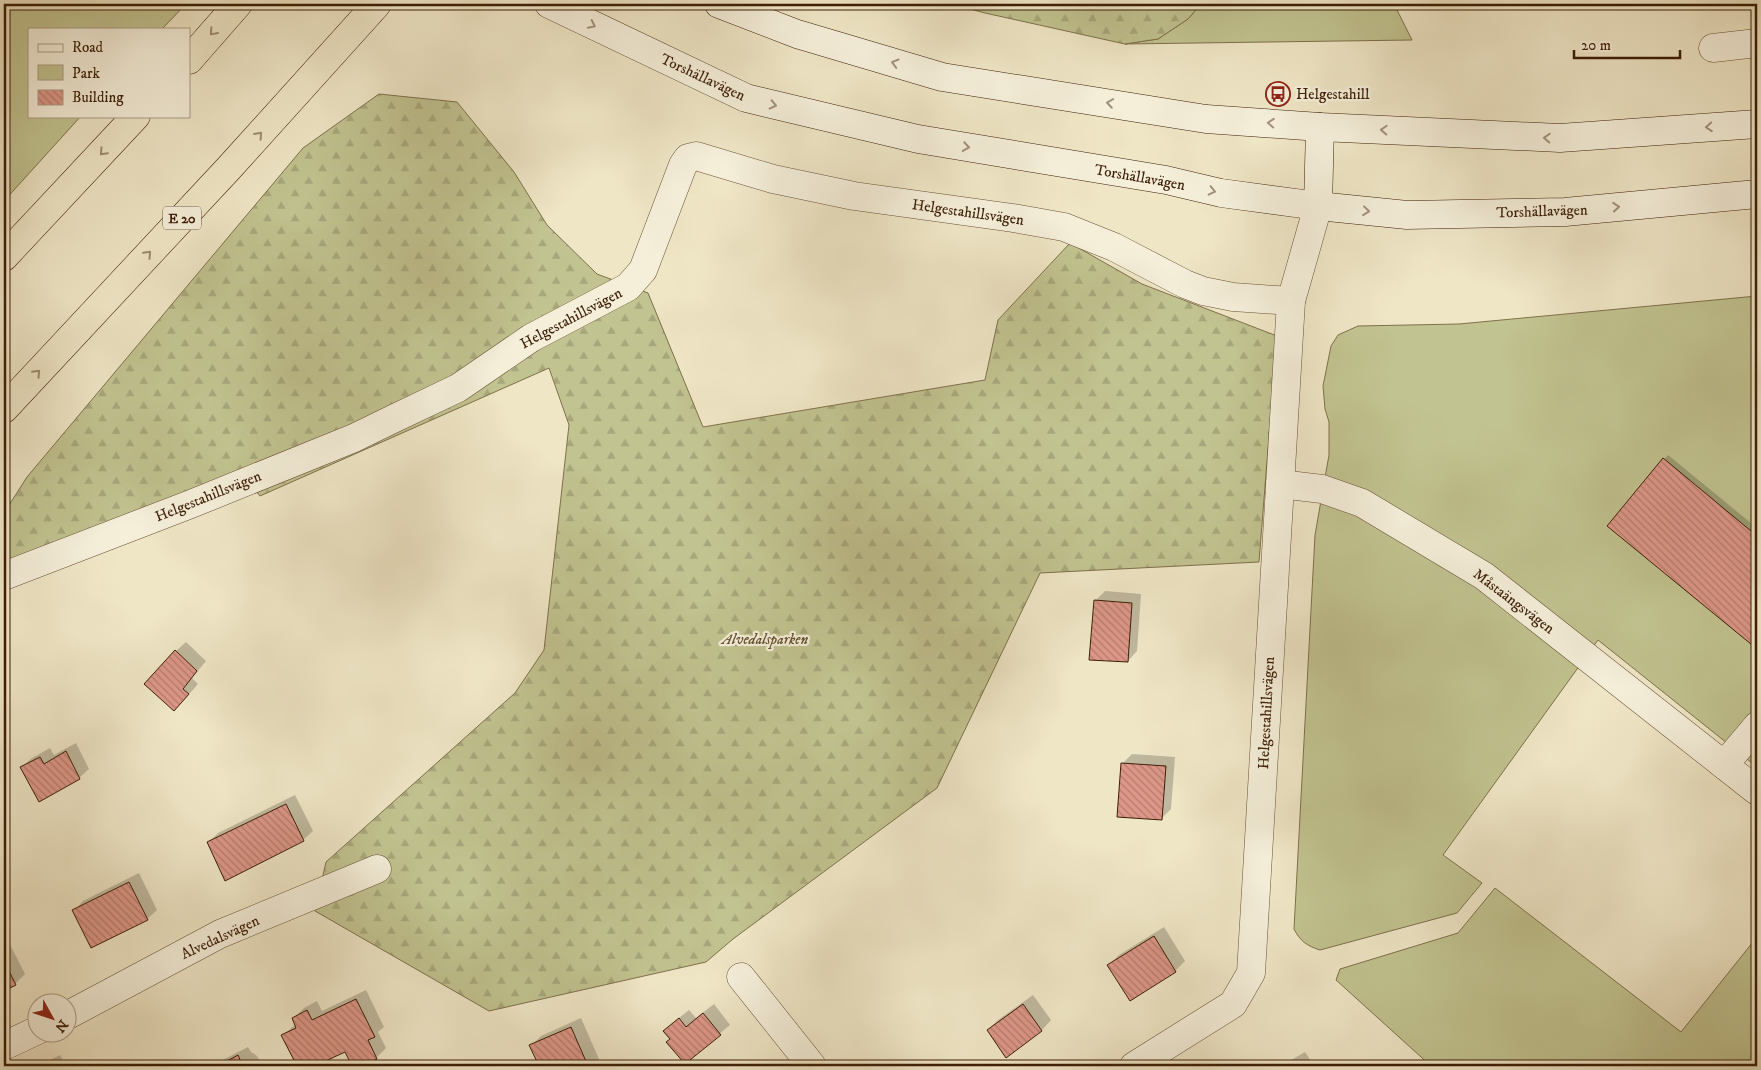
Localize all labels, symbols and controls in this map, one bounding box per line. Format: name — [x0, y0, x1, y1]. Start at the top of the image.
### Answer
one-way arrow — [587, 19, 596, 29]
one-way arrow — [210, 26, 219, 35]
legend — [28, 28, 190, 118]
scale bar — [1574, 28, 1680, 60]
text: 20 m — [1581, 36, 1611, 55]
text: Road — [72, 38, 104, 57]
street label: Torshällavägen — [657, 50, 748, 105]
one-way arrow — [891, 58, 900, 68]
text: Park — [72, 64, 101, 83]
bus stop icon: Helgestahill — [1265, 81, 1291, 107]
place label: Helgestahill — [1296, 85, 1370, 104]
text: Building — [72, 88, 124, 107]
one-way arrow — [768, 99, 777, 110]
one-way arrow — [1106, 99, 1114, 109]
one-way arrow — [1267, 118, 1275, 129]
one-way arrow — [1704, 122, 1712, 133]
one-way arrow — [1380, 125, 1388, 136]
one-way arrow — [253, 132, 262, 141]
one-way arrow — [1542, 132, 1550, 143]
one-way arrow — [962, 141, 970, 152]
one-way arrow — [100, 146, 109, 155]
street label: Torshällavägen — [1093, 160, 1187, 195]
one-way arrow — [1208, 185, 1217, 196]
street label: Helgestahillsvägen — [911, 195, 1025, 230]
street label: Torshällavägen — [1496, 200, 1588, 223]
one-way arrow — [1612, 202, 1620, 213]
one-way arrow — [1363, 205, 1371, 216]
road number: E 20 — [163, 207, 201, 230]
one-way arrow — [142, 251, 151, 260]
street label: Helgestahillsvägen — [517, 283, 626, 353]
one-way arrow — [31, 370, 40, 379]
street label: Helgestahillsvägen — [152, 466, 264, 526]
street label: Måstaängsvägen — [1469, 565, 1558, 638]
park label: Alvedalsparken — [720, 630, 808, 649]
street label: Helgestahillsvägen — [1254, 656, 1279, 770]
street label: Alvedalsvägen — [178, 911, 263, 964]
north arrow — [28, 992, 78, 1042]
text: N — [50, 1016, 72, 1036]

